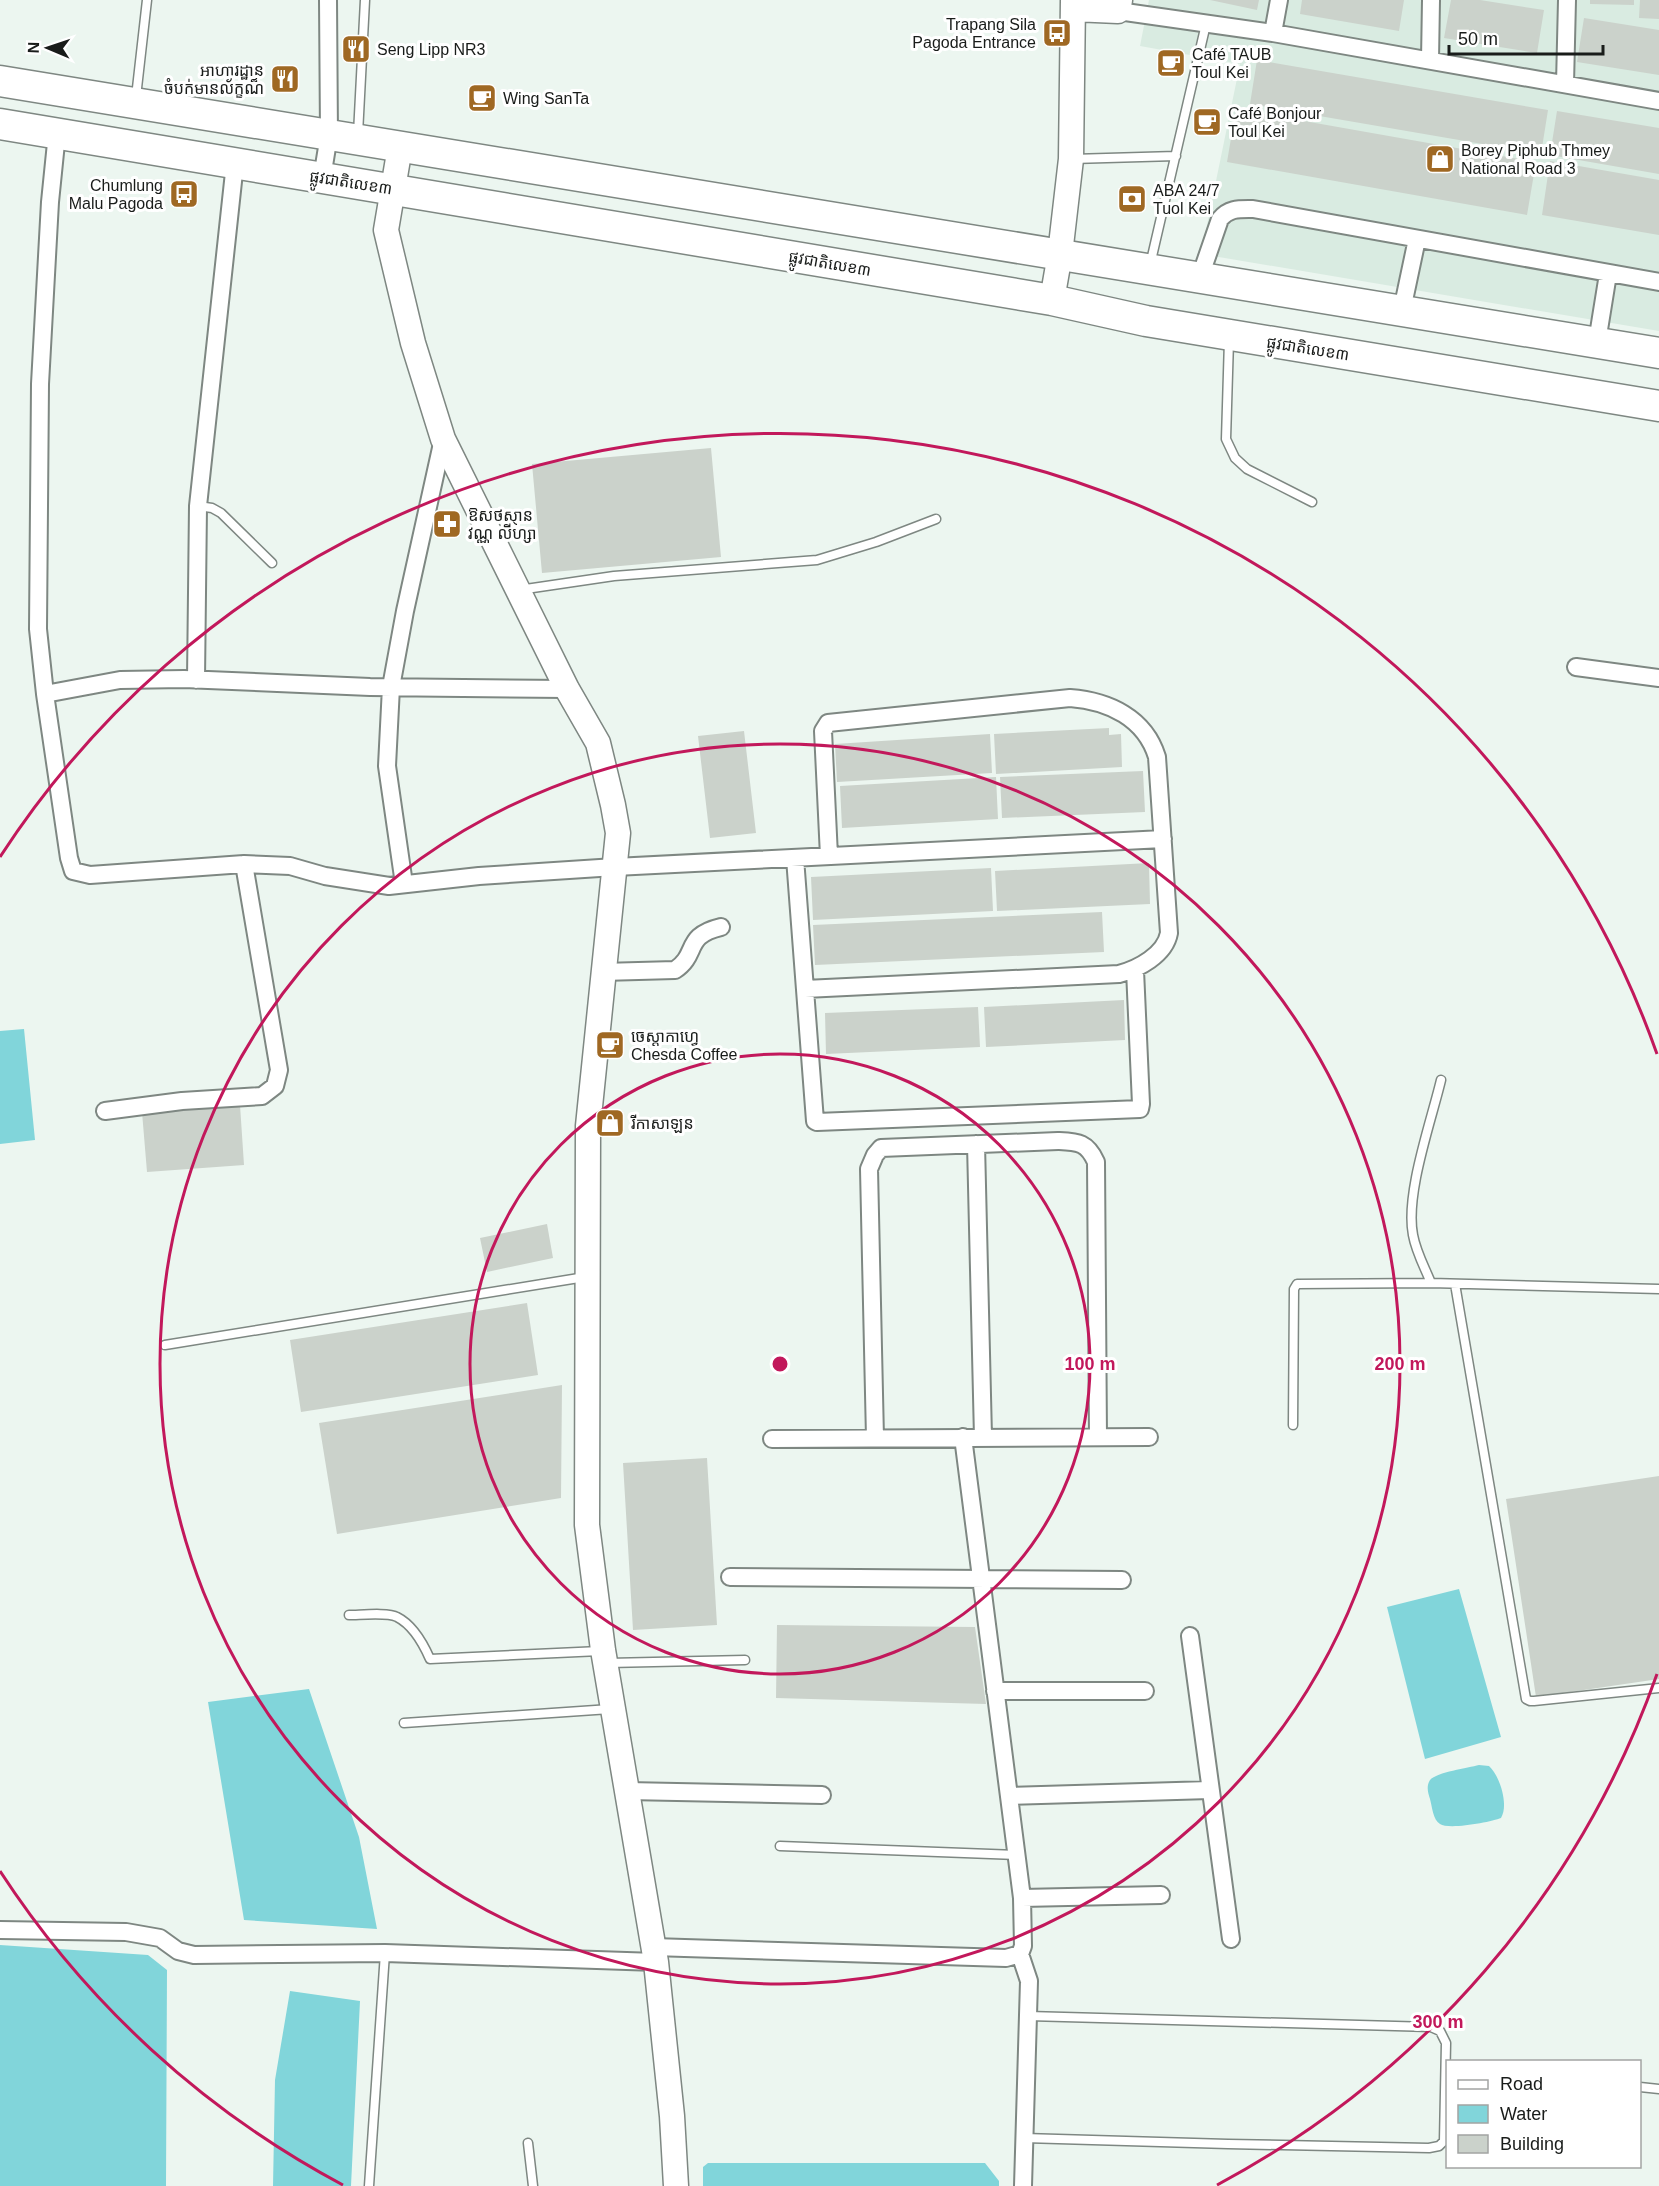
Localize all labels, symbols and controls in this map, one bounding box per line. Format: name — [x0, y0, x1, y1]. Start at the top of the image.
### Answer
place label: Trapang Sila Pagoda Entrance — [912, 16, 1036, 51]
bus stop icon: Trapang Sila Pagoda Entrance — [1041, 17, 1073, 49]
north arrow — [18, 18, 78, 78]
scale bar — [1449, 18, 1604, 56]
text: 50 m — [1458, 29, 1498, 49]
restaurant icon: Seng Lipp NR3 — [340, 33, 372, 65]
text: N — [25, 41, 42, 54]
place label: Seng Lipp NR3 — [377, 41, 486, 58]
place label: Café TAUB Toul Kei — [1192, 46, 1271, 81]
cafe icon: Café TAUB Toul Kei — [1155, 47, 1187, 79]
place label: អាហារដ្ឋាន ចំបក់មានល័ក្ខណ៏ — [164, 62, 264, 98]
restaurant icon: អាហារដ្ឋាន ចំបក់មានល័ក្ខណ៏ — [269, 63, 301, 95]
cafe icon: Wing SanTa — [466, 82, 498, 114]
place label: Wing SanTa — [503, 90, 589, 107]
place label: Café Bonjour Toul Kei — [1228, 105, 1322, 140]
cafe icon: Café Bonjour Toul Kei — [1191, 106, 1223, 138]
place label: Borey Piphub Thmey National Road 3 — [1461, 142, 1610, 177]
shop icon: Borey Piphub Thmey National Road 3 — [1424, 143, 1456, 175]
street label: ផ្លូវជាតិលេខ៣ — [307, 167, 394, 203]
place label: Chumlung Malu Pagoda — [69, 177, 163, 212]
bus stop icon: Chumlung Malu Pagoda — [168, 178, 200, 210]
place label: ABA 24/7 Tuol Kei — [1153, 182, 1220, 217]
bank icon: ABA 24/7 Tuol Kei — [1116, 183, 1148, 215]
street label: ផ្លូវជាតិលេខ៣ — [786, 247, 873, 285]
street label: ផ្លូវជាតិលេខ៣ — [1264, 333, 1351, 369]
place label: ឱសថស្ថាន វណ្ណ លីហ្សា — [468, 507, 537, 543]
pharmacy icon: ឱសថស្ថាន វណ្ណ លីហ្សា — [431, 508, 463, 540]
place label: ចេស្ដាកាហ្វេ Chesda Coffee — [631, 1028, 738, 1063]
cafe icon: ចេស្ដាកាហ្វេ Chesda Coffee — [594, 1029, 626, 1061]
shop icon: រីកាសាឡន — [594, 1107, 626, 1139]
place label: រីកាសាឡន — [630, 1114, 694, 1133]
centre of rings — [770, 1354, 790, 1374]
text: 100 m — [1064, 1354, 1116, 1374]
text: 200 m — [1374, 1354, 1426, 1374]
text: 300 m — [1412, 2012, 1464, 2032]
legend — [1446, 2060, 1641, 2168]
text: Road — [1500, 2074, 1543, 2094]
text: Water — [1500, 2104, 1547, 2124]
text: Building — [1500, 2134, 1564, 2154]

